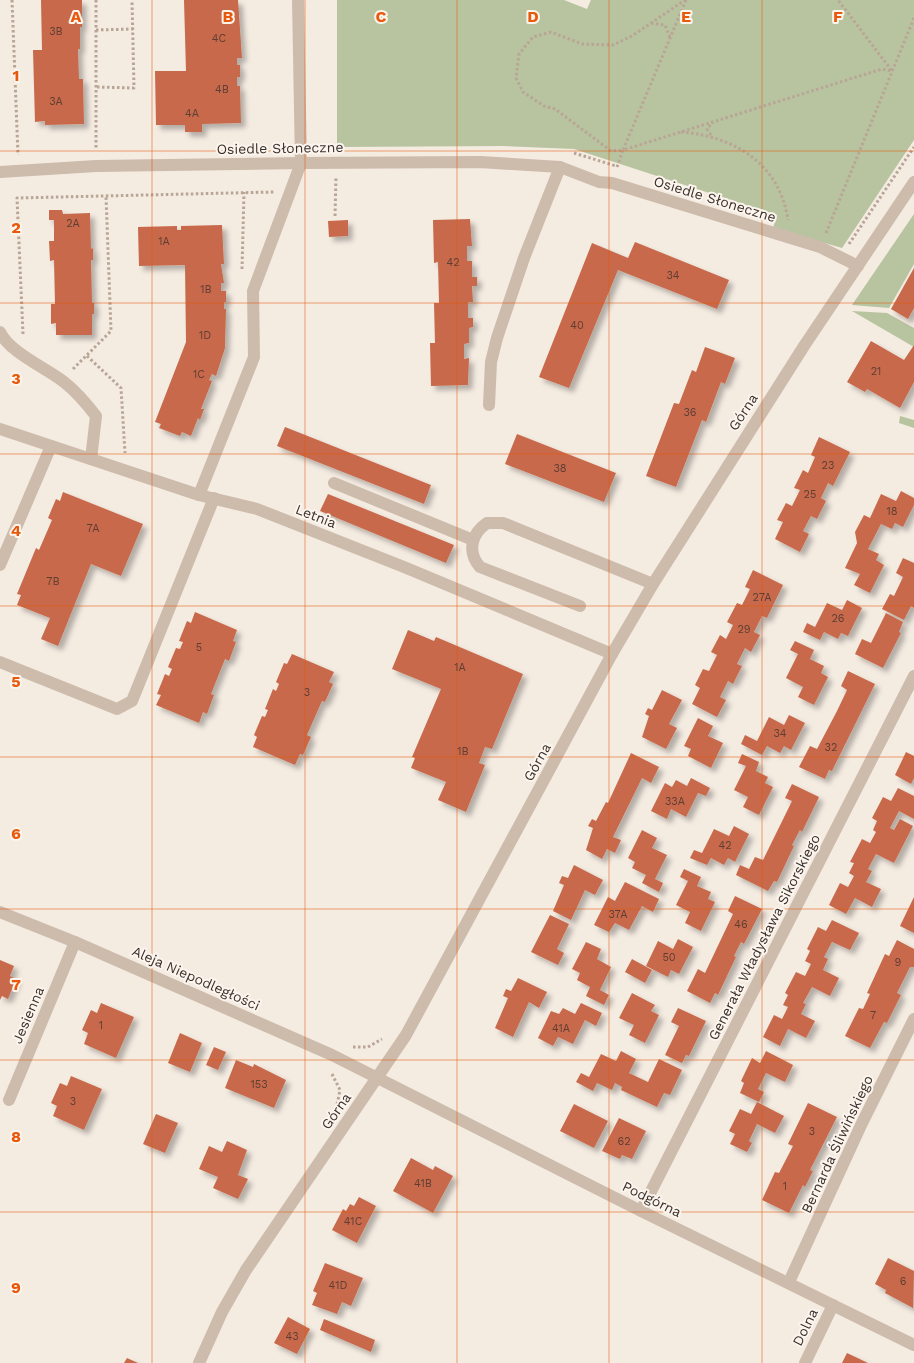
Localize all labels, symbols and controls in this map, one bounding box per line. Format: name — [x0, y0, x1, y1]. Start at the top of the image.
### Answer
text: A — [71, 7, 82, 26]
text: B — [223, 7, 234, 26]
text: C — [376, 7, 387, 26]
text: D — [527, 7, 539, 26]
text: E — [681, 7, 691, 26]
text: F — [833, 7, 843, 26]
house number: 3B — [49, 25, 63, 38]
house number: 4C — [212, 32, 227, 45]
text: 1 — [13, 66, 19, 85]
house number: 4B — [215, 83, 229, 96]
house number: 3A — [49, 95, 63, 108]
house number: 4A — [185, 107, 199, 120]
street label: Osiedle Słoneczne — [216, 139, 344, 157]
street label: Osiedle Słoneczne — [652, 173, 778, 225]
house number: 2A — [66, 217, 80, 230]
text: 2 — [11, 218, 21, 237]
house number: 1A — [158, 235, 170, 248]
house number: 42 — [446, 256, 460, 269]
house number: 34 — [666, 269, 680, 282]
house number: 1B — [200, 283, 212, 296]
house number: 40 — [570, 319, 584, 332]
house number: 1D — [199, 329, 211, 342]
house number: 21 — [871, 365, 881, 378]
house number: 1C — [193, 368, 205, 381]
text: 3 — [11, 369, 21, 388]
street label: Górna — [725, 390, 761, 433]
house number: 36 — [683, 406, 697, 419]
house number: 23 — [822, 459, 834, 472]
house number: 38 — [553, 462, 567, 475]
house number: 25 — [804, 488, 816, 501]
street label: Letnia — [293, 501, 339, 531]
house number: 18 — [886, 505, 898, 518]
text: 4 — [11, 521, 21, 540]
house number: 7A — [87, 522, 99, 535]
house number: 7B — [46, 575, 60, 588]
house number: 27A — [752, 591, 772, 604]
house number: 26 — [831, 612, 845, 625]
house number: 29 — [737, 623, 751, 636]
house number: 5 — [196, 641, 202, 654]
house number: 1A — [454, 661, 466, 674]
text: 5 — [11, 672, 21, 691]
house number: 3 — [304, 686, 310, 699]
house number: 34 — [773, 727, 787, 740]
street label: Górna — [520, 740, 554, 784]
house number: 32 — [825, 741, 837, 754]
house number: 1B — [457, 745, 469, 758]
house number: 33A — [665, 795, 685, 808]
text: 6 — [11, 824, 21, 843]
street label: Generała Władysława Sikorskiego — [705, 831, 823, 1043]
house number: 42 — [718, 839, 732, 852]
house number: 37A — [609, 908, 627, 921]
house number: 46 — [734, 918, 748, 931]
street label: Aleja Niepodległości — [130, 943, 262, 1013]
house number: 50 — [662, 951, 676, 964]
house number: 9 — [895, 956, 902, 969]
text: 7 — [11, 975, 21, 994]
street label: Jesienna — [9, 984, 47, 1046]
house number: 7 — [870, 1009, 876, 1022]
house number: 1 — [99, 1019, 103, 1032]
house number: 41A — [552, 1022, 570, 1035]
street label: Bernarda Śliwińskiego — [798, 1073, 876, 1215]
house number: 153 — [250, 1078, 268, 1091]
street label: Górna — [318, 1090, 354, 1132]
house number: 3 — [70, 1095, 76, 1108]
house number: 3 — [809, 1125, 815, 1138]
text: 8 — [11, 1127, 21, 1146]
house number: 62 — [617, 1135, 631, 1148]
house number: 41B — [414, 1177, 432, 1190]
street label: Podgórna — [620, 1178, 684, 1220]
house number: 1 — [783, 1180, 787, 1193]
house number: 41C — [344, 1215, 363, 1228]
house number: 6 — [900, 1275, 907, 1288]
text: 9 — [11, 1278, 21, 1297]
house number: 41D — [329, 1279, 347, 1292]
street label: Dolna — [789, 1306, 821, 1348]
house number: 43 — [285, 1330, 299, 1343]

